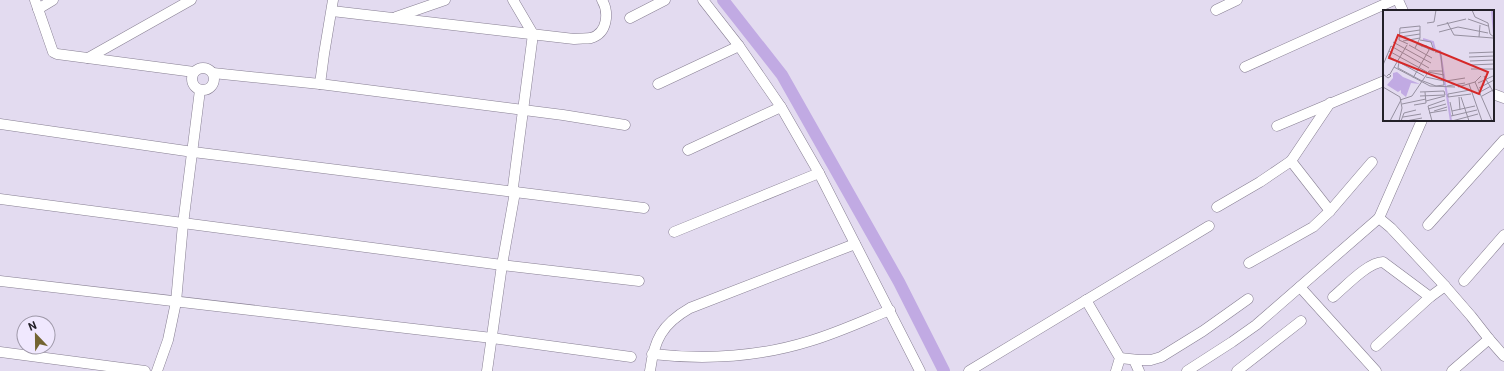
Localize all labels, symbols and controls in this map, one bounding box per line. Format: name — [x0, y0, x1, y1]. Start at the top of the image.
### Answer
inset map — [1383, 10, 1494, 121]
north arrow — [16, 315, 56, 355]
text: N — [26, 319, 39, 334]

